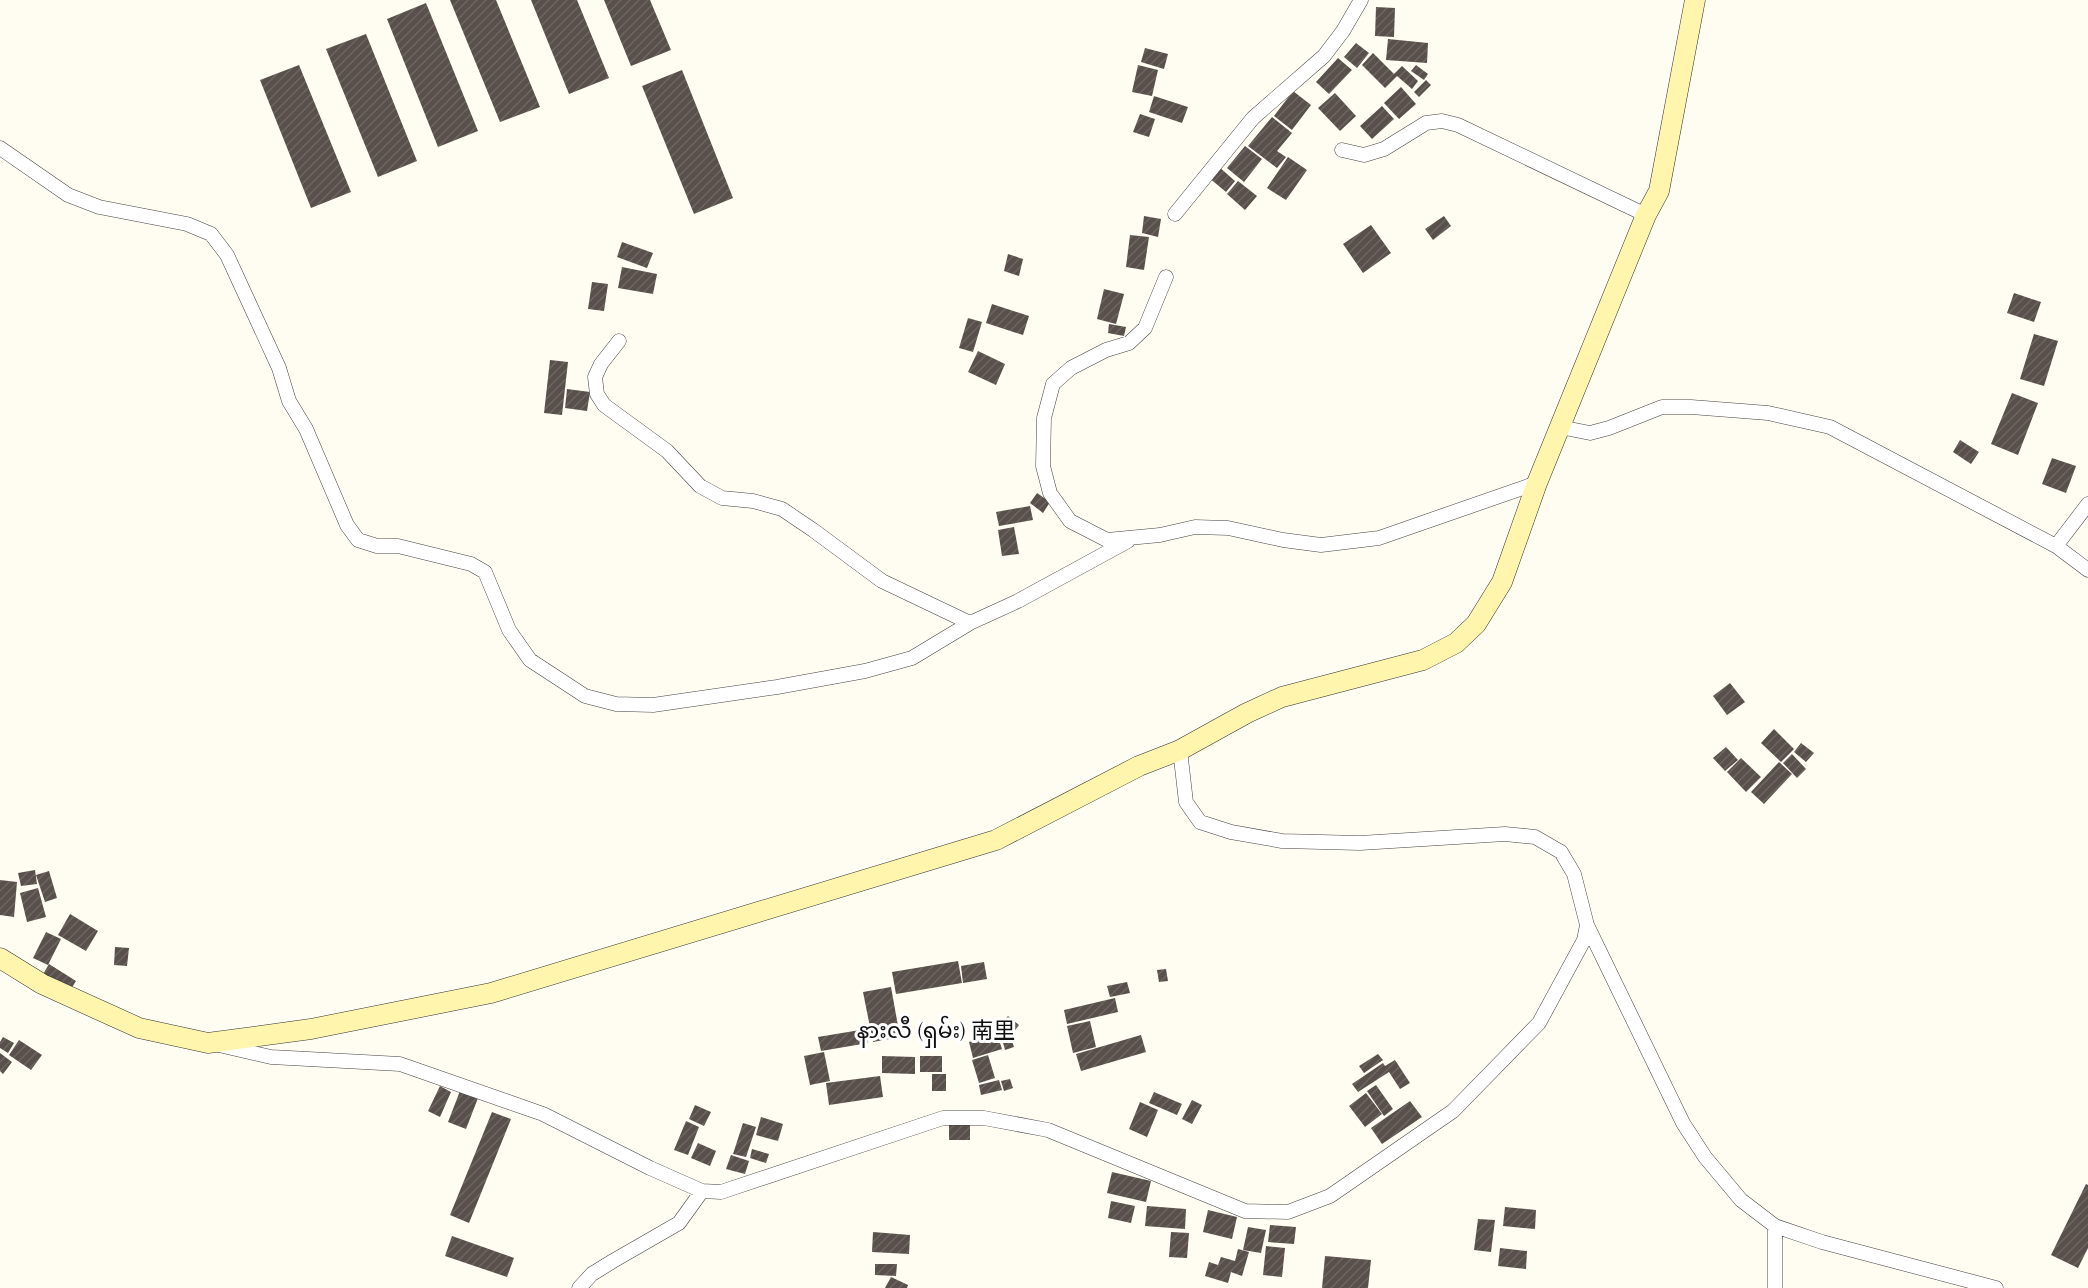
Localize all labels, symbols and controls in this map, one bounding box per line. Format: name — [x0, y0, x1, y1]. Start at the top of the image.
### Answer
district label: နားလီ (ရှမ်း) 南里 — [857, 1015, 1015, 1048]

